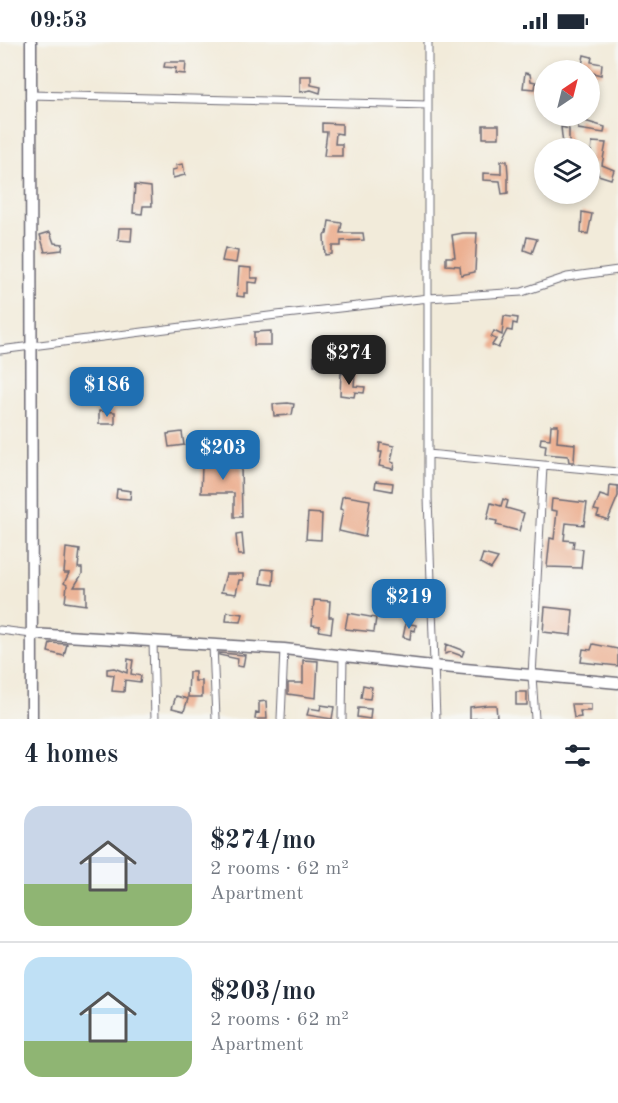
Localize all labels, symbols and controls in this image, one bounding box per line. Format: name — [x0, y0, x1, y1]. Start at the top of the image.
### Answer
text: 09:53 — [30, 10, 87, 32]
north arrow — [534, 60, 600, 126]
map controls — [534, 60, 600, 204]
button: layers — [534, 138, 600, 204]
pin: $274 — [313, 335, 385, 386]
text: $274 — [326, 344, 372, 364]
pin: $186 — [71, 367, 143, 418]
text: $186 — [84, 376, 130, 396]
pin: $203 — [187, 430, 259, 481]
text: $203 — [200, 439, 246, 459]
pin: $219 — [373, 579, 445, 630]
text: $219 — [386, 588, 432, 608]
icon: filters — [561, 739, 594, 772]
text: 4 homes — [24, 742, 118, 768]
text: $274/mo — [210, 828, 316, 854]
icon: home — [72, 830, 144, 902]
text: 2 rooms · 62 m² — [210, 859, 349, 879]
text: Apartment — [210, 884, 304, 904]
text: $203/mo — [210, 979, 316, 1005]
icon: home — [72, 981, 144, 1053]
text: 2 rooms · 62 m² — [210, 1010, 349, 1030]
text: Apartment — [210, 1035, 304, 1055]

